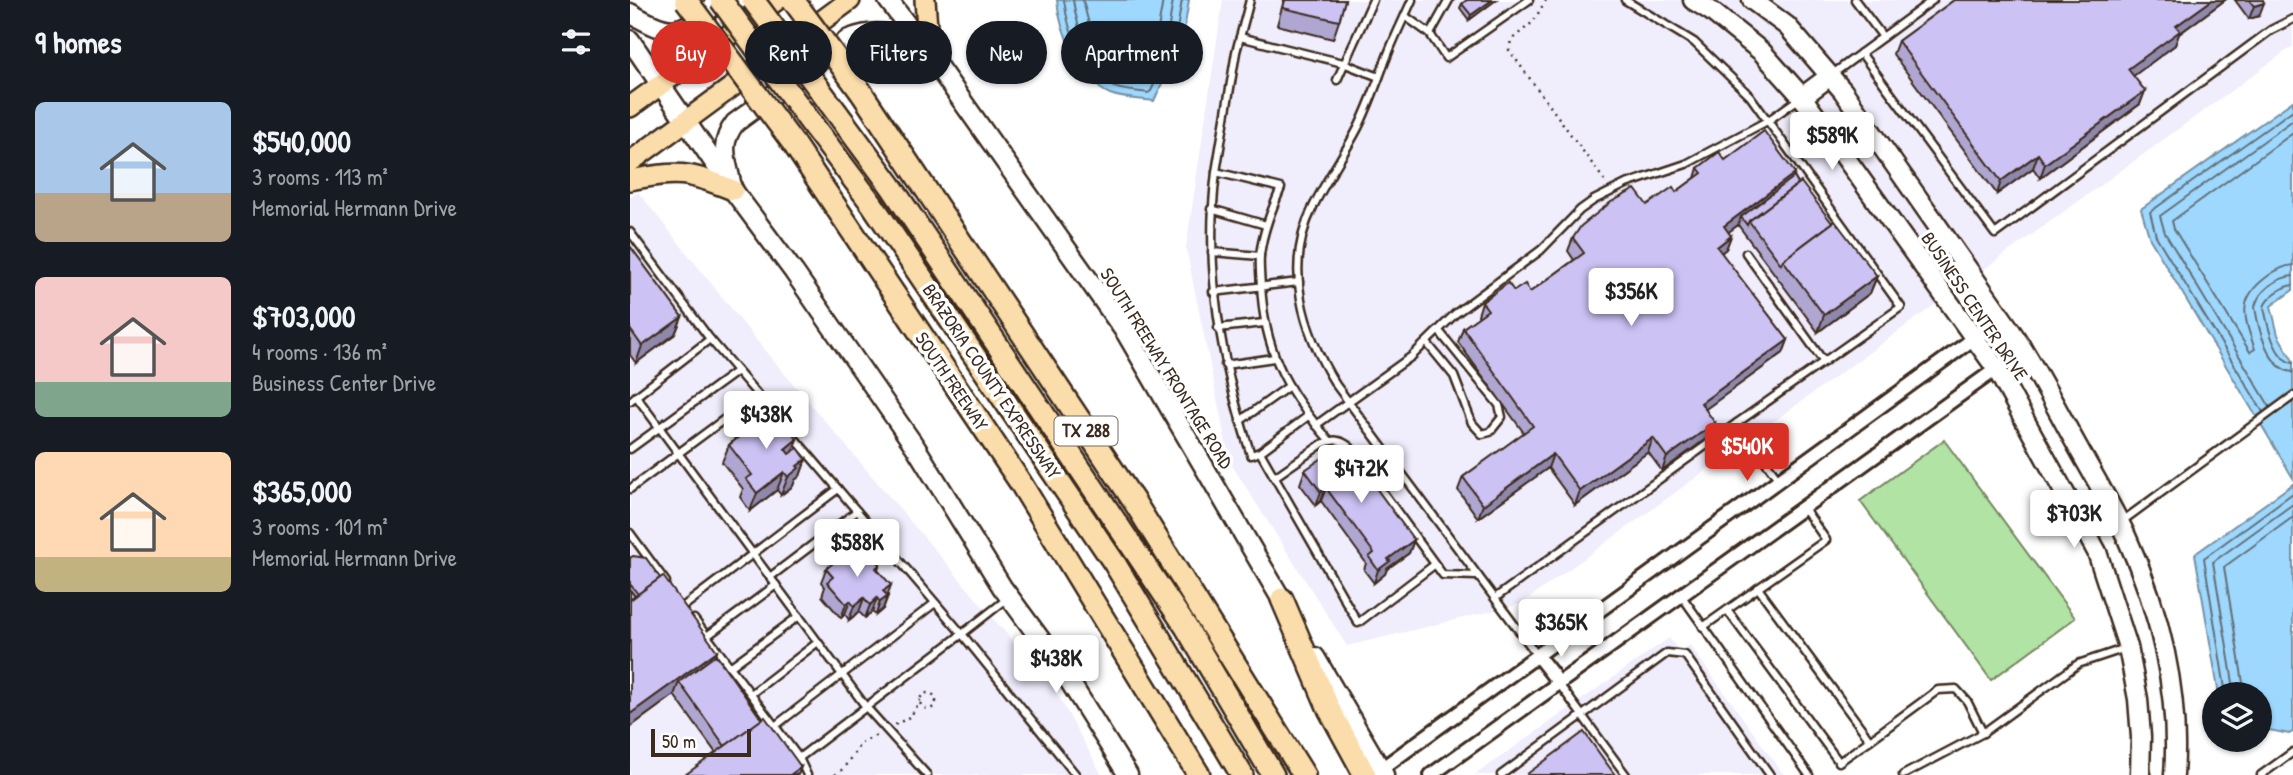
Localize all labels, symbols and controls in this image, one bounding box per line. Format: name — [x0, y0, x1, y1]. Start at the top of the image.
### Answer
chip: Buy — [651, 21, 731, 84]
chip: Rent — [745, 21, 832, 84]
chip: Filters — [846, 21, 952, 84]
chip: New — [966, 21, 1047, 84]
chip: Apartment — [1061, 21, 1203, 84]
text: 9 homes — [35, 22, 122, 62]
icon: filters — [557, 23, 595, 61]
pin: $589K — [1783, 113, 1881, 172]
text: $589K — [1806, 119, 1858, 150]
text: $540,000 — [252, 121, 351, 161]
icon: home — [91, 130, 175, 214]
text: 3 rooms · 113 m² — [252, 161, 388, 192]
text: Memorial Hermann Drive — [252, 192, 457, 223]
street label: BUSINESS CENTER DRIVE — [1916, 227, 2035, 386]
street label: SOUTH FREEWAY FRONTAGE ROAD — [1094, 263, 1240, 473]
pin: $356K — [1582, 268, 1680, 328]
text: $356K — [1605, 275, 1657, 306]
street label: BRAZORIA COUNTY EXPRESSWAY — [917, 278, 1068, 484]
text: $703,000 — [252, 296, 355, 336]
icon: home — [91, 305, 175, 389]
street label: SOUTH FREEWAY — [909, 327, 995, 436]
text: 4 rooms · 136 m² — [252, 336, 387, 367]
text: Business Center Drive — [252, 367, 436, 398]
pin: $438K — [717, 392, 815, 451]
text: $438K — [740, 398, 792, 429]
road number: TX 288 — [1054, 416, 1118, 446]
pin: $540K — [1698, 424, 1796, 483]
text: $540K — [1721, 430, 1773, 461]
pin: $472K — [1312, 446, 1410, 505]
text: $472K — [1334, 452, 1388, 483]
text: $365,000 — [252, 471, 352, 511]
icon: home — [91, 480, 175, 564]
pin: $703K — [2025, 490, 2123, 550]
text: $703K — [2046, 497, 2102, 528]
text: 3 rooms · 101 m² — [252, 511, 388, 542]
pin: $588K — [808, 520, 906, 579]
text: $588K — [830, 526, 884, 557]
text: Memorial Hermann Drive — [252, 542, 457, 573]
pin: $365K — [1512, 600, 1610, 659]
text: $365K — [1535, 606, 1587, 637]
pin: $438K — [1007, 636, 1105, 695]
text: $438K — [1030, 642, 1082, 673]
map controls — [2202, 682, 2272, 752]
button: layers — [2202, 682, 2272, 752]
scale bar — [651, 726, 751, 758]
text: 50 m — [662, 728, 696, 754]

